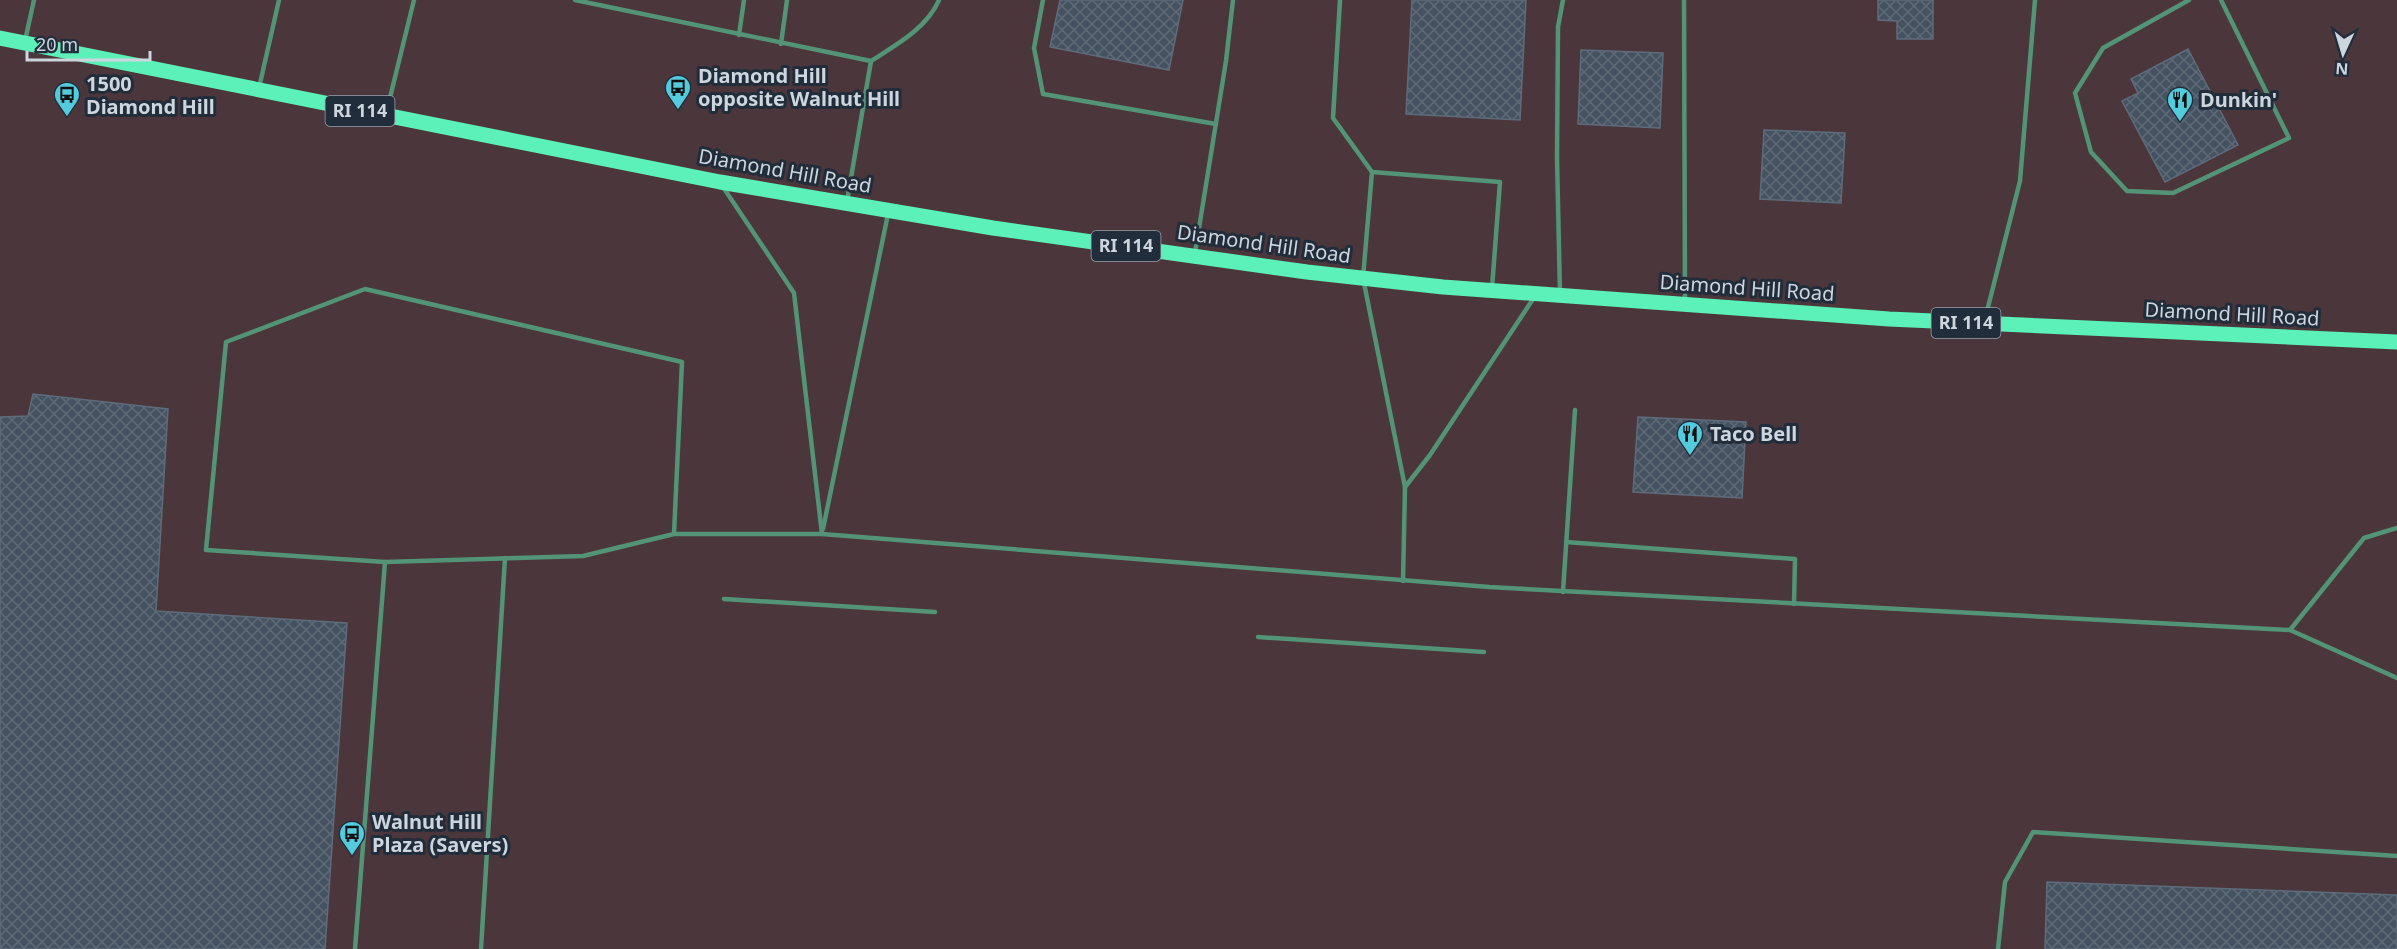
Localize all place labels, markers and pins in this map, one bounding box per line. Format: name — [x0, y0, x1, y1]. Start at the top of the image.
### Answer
place label: Diamond Hill opposite Walnut Hill — [698, 62, 900, 112]
place label: 1500 Diamond Hill — [86, 70, 215, 120]
bus stop icon: Diamond Hill opposite Walnut Hill — [663, 73, 693, 111]
bus stop icon: 1500 Diamond Hill — [52, 80, 82, 118]
restaurant icon: Dunkin' — [2165, 85, 2195, 123]
place label: Dunkin' — [2200, 86, 2277, 113]
restaurant icon: Taco Bell — [1675, 419, 1705, 457]
place label: Taco Bell — [1710, 420, 1797, 447]
place label: Walnut Hill Plaza (Savers) — [372, 808, 508, 858]
bus stop icon: Walnut Hill Plaza (Savers) — [337, 819, 367, 857]

